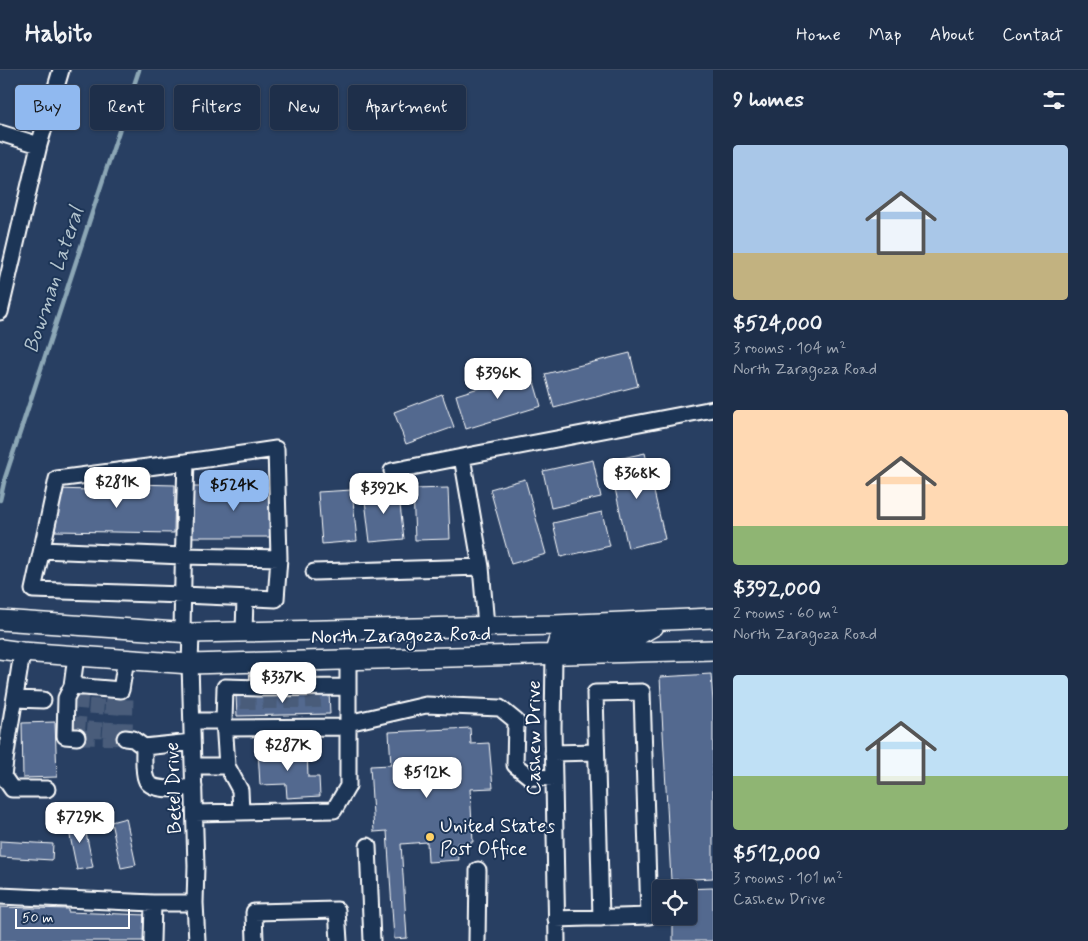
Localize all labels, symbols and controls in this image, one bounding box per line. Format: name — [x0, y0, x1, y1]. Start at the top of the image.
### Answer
text: Habito — [25, 19, 92, 50]
text: Home — [796, 23, 841, 47]
text: Map — [869, 23, 902, 47]
text: About — [930, 23, 974, 47]
text: Contact — [1002, 23, 1063, 47]
chip: Buy — [15, 85, 80, 130]
chip: Rent — [90, 85, 164, 130]
chip: Filters — [174, 85, 260, 130]
chip: New — [270, 85, 338, 130]
chip: Apartment — [348, 85, 466, 130]
text: 9 homes — [733, 86, 804, 114]
icon: filters — [1040, 86, 1068, 114]
icon: home — [856, 178, 946, 268]
water label: Bowman Lateral — [17, 202, 91, 357]
text: $524,000 — [733, 310, 822, 338]
text: 3 rooms · 104 m² — [733, 338, 846, 359]
pin: $396K — [463, 358, 533, 400]
text: North Zaragoza Road — [733, 359, 877, 380]
text: $396K — [475, 363, 521, 384]
icon: home — [856, 443, 946, 533]
pin: $368K — [602, 458, 672, 500]
text: $368K — [614, 463, 660, 484]
pin: $281K — [82, 466, 152, 509]
pin: $524K — [199, 470, 269, 512]
text: $281K — [95, 472, 139, 493]
pin: $392K — [349, 472, 419, 515]
text: $524K — [210, 475, 258, 496]
text: $392K — [360, 478, 408, 499]
text: $392,000 — [733, 575, 821, 603]
text: 2 rooms · 60 m² — [733, 603, 838, 624]
street label: North Zaragoza Road — [311, 621, 491, 652]
text: North Zaragoza Road — [733, 624, 877, 645]
pin: $337K — [248, 662, 318, 704]
text: $337K — [261, 667, 305, 688]
street label: Cashew Drive — [521, 680, 548, 796]
icon: home — [856, 708, 946, 798]
pin: $287K — [253, 730, 323, 772]
text: $287K — [265, 735, 311, 756]
street label: Betel Drive — [159, 742, 189, 834]
pin: $512K — [392, 756, 462, 799]
text: $512K — [404, 762, 450, 783]
pin: $729K — [45, 802, 115, 844]
text: $729K — [56, 807, 104, 828]
place label: United States Post Office — [440, 813, 555, 863]
marker: United States Post Office — [424, 831, 436, 843]
text: $512,000 — [733, 840, 820, 868]
text: 3 rooms · 101 m² — [733, 868, 843, 889]
map controls — [652, 880, 697, 925]
button: locate — [652, 880, 697, 925]
text: Cashew Drive — [733, 889, 825, 910]
scale bar — [15, 906, 130, 929]
text: 50 m — [22, 909, 53, 927]

